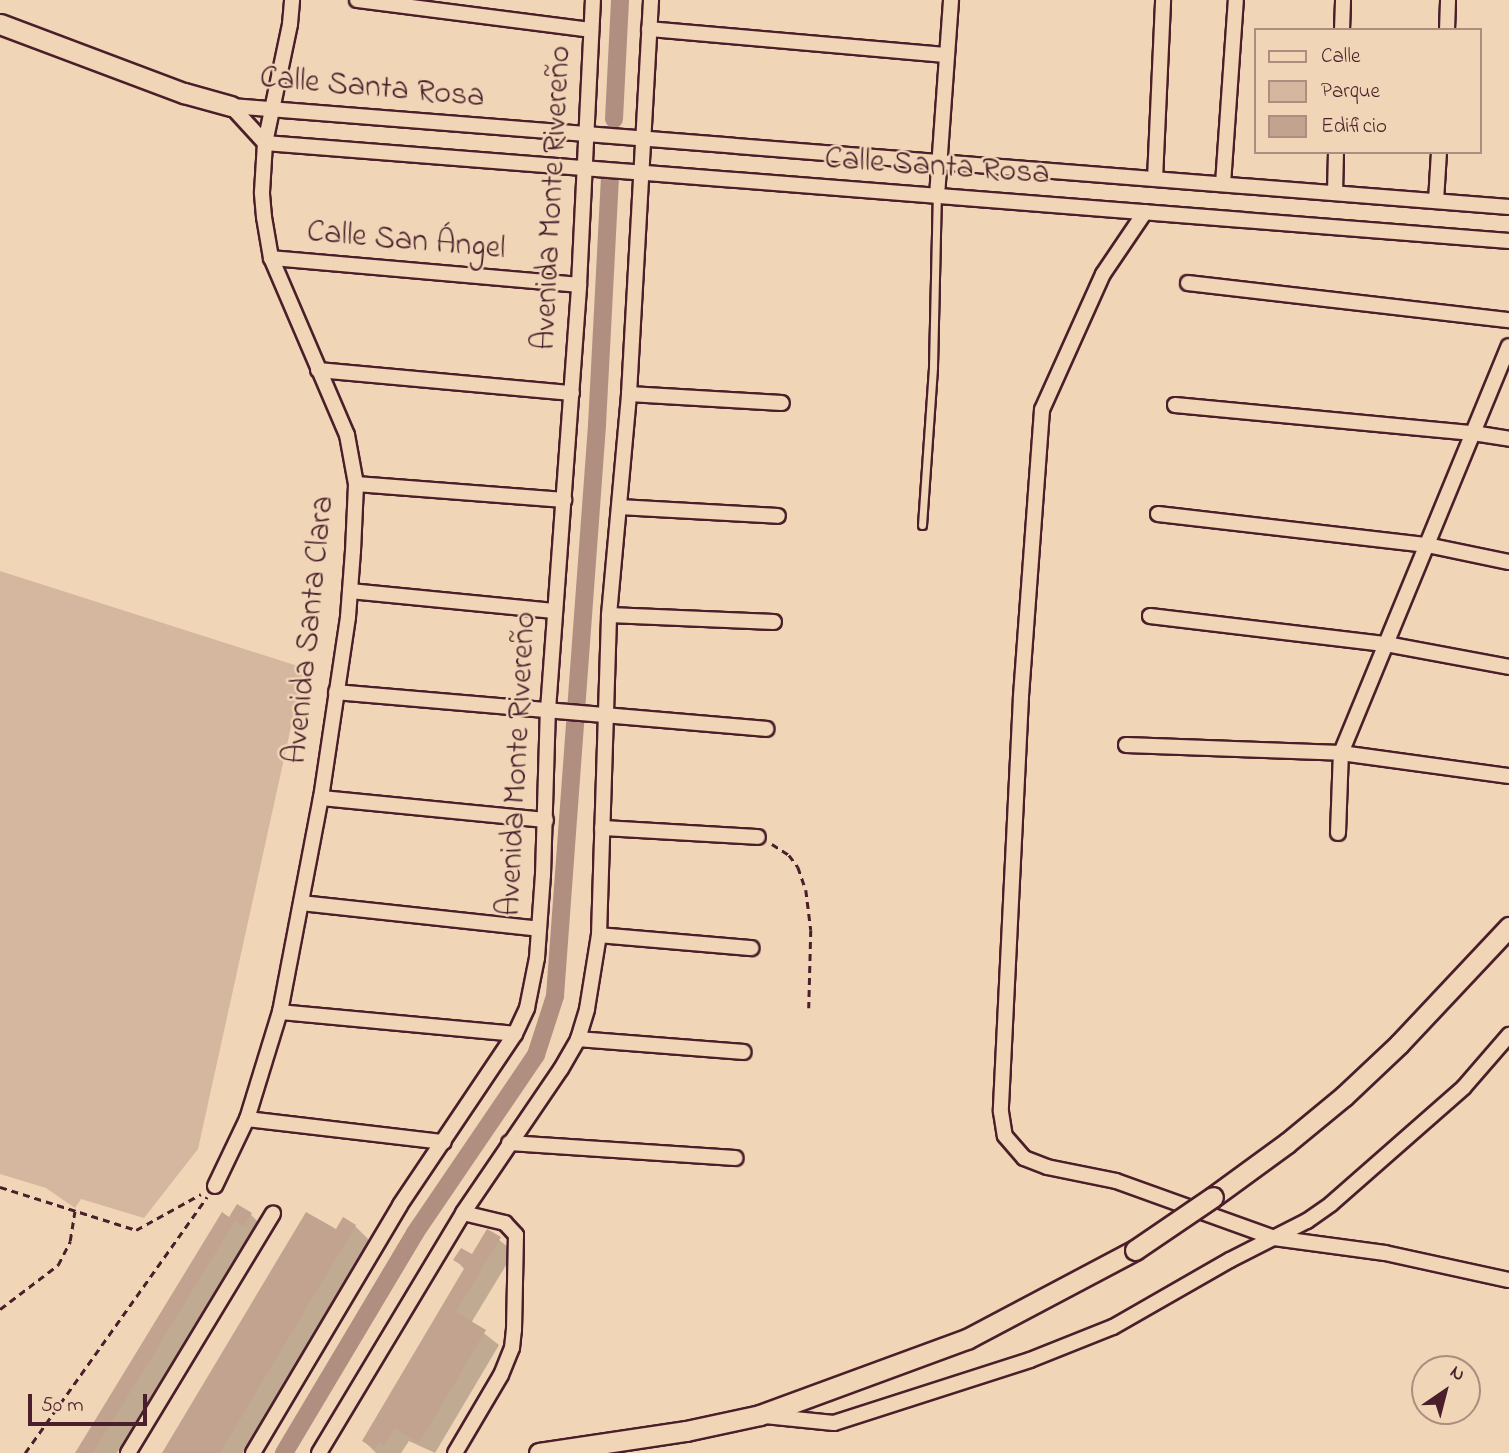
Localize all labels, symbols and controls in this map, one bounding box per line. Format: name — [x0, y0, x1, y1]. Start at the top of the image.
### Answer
legend — [1254, 28, 1481, 154]
text: Calle — [1321, 42, 1360, 72]
street label: Avenida Monte Rivereño — [527, 45, 581, 351]
street label: Calle Santa Rosa — [258, 60, 486, 118]
text: Parque — [1321, 77, 1380, 107]
text: Edificio — [1321, 112, 1387, 142]
street label: Calle Santa Rosa — [823, 141, 1051, 195]
street label: Calle San Ángel — [305, 214, 507, 270]
street label: Avenida Santa Clara — [278, 494, 344, 766]
street label: Avenida Monte Rivereño — [492, 611, 546, 917]
north arrow — [1411, 1355, 1481, 1425]
text: N — [1444, 1359, 1470, 1389]
scale bar — [32, 1380, 150, 1424]
text: 50 m — [41, 1391, 84, 1421]

